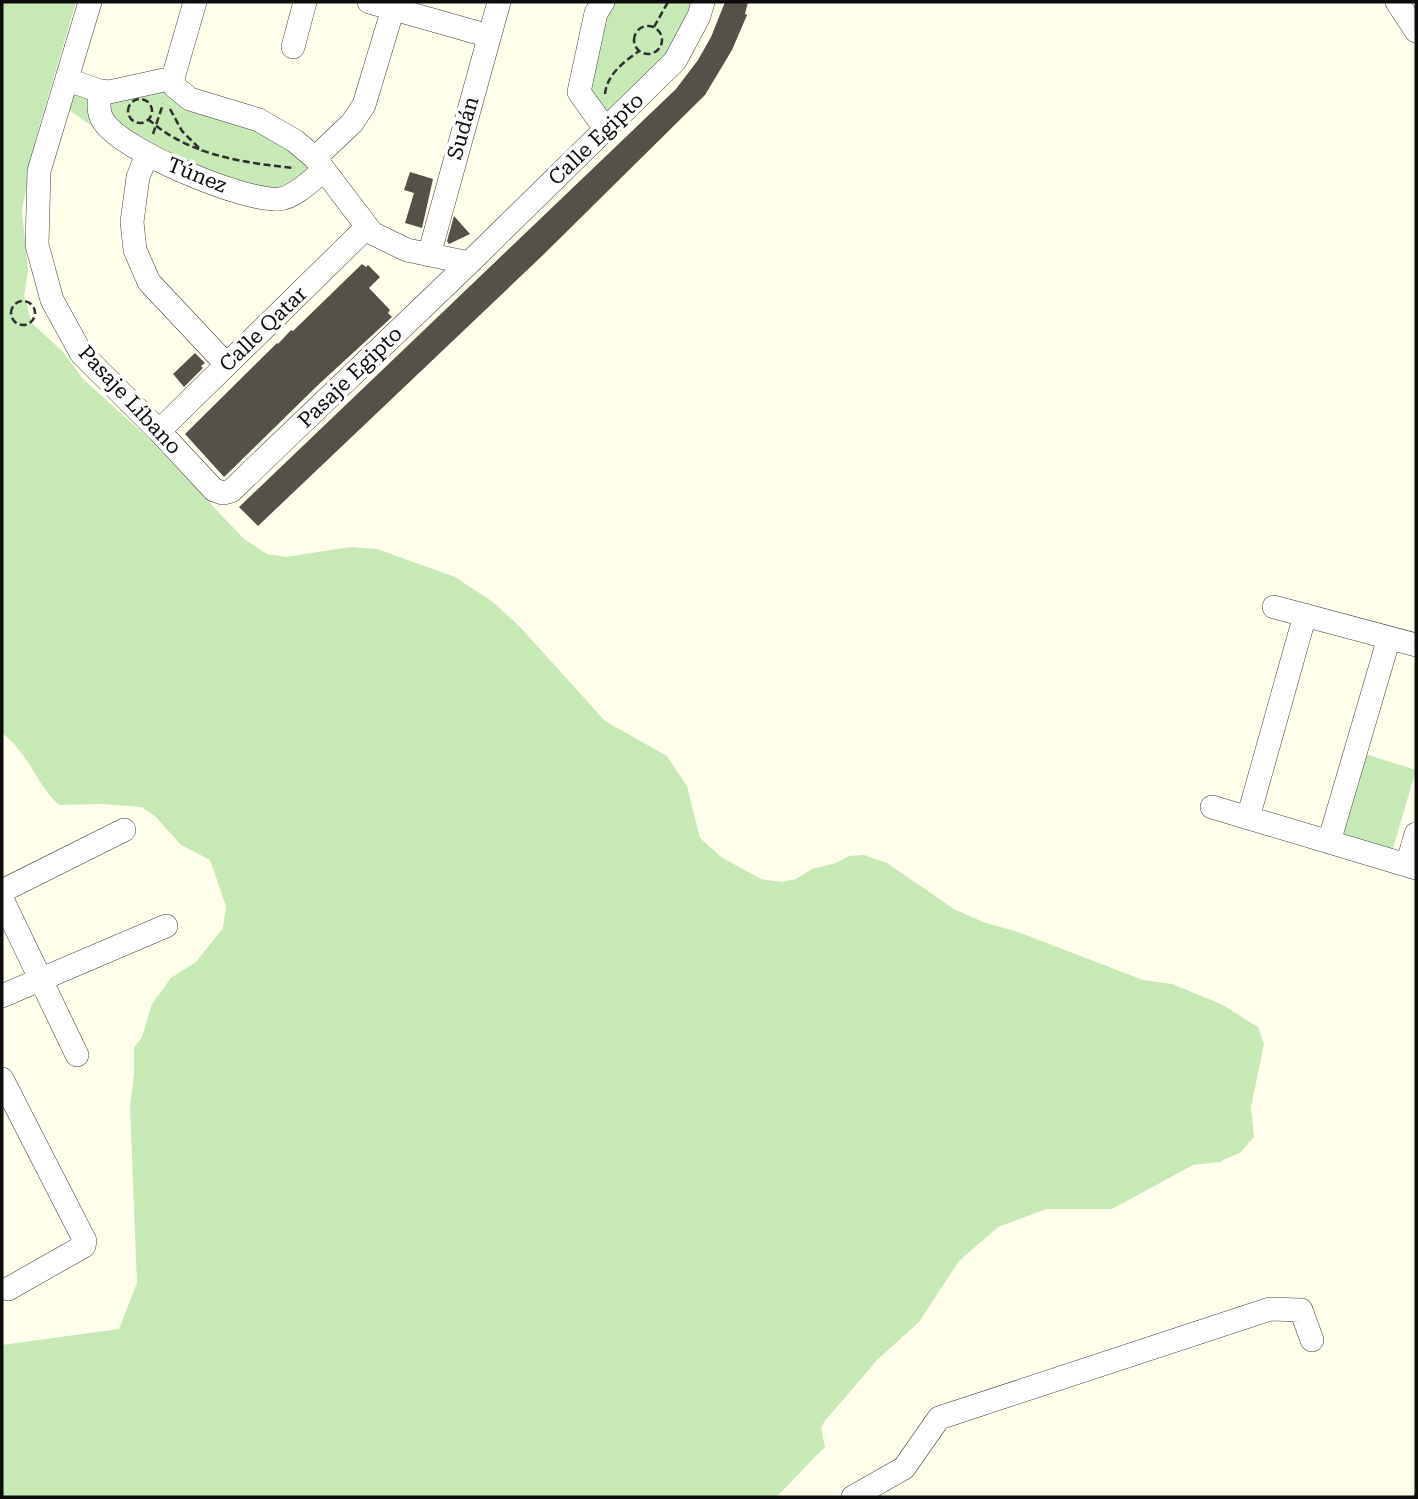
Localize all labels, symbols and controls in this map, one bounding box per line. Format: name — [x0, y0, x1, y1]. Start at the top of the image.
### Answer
street label: Calle Egipto — [544, 88, 648, 190]
street label: Sudán — [443, 93, 484, 162]
street label: Túnez — [164, 152, 230, 198]
street label: Calle Qatar — [214, 281, 312, 376]
street label: Pasaje Egipto — [293, 321, 407, 433]
street label: Pasaje Líbano — [74, 341, 186, 459]

